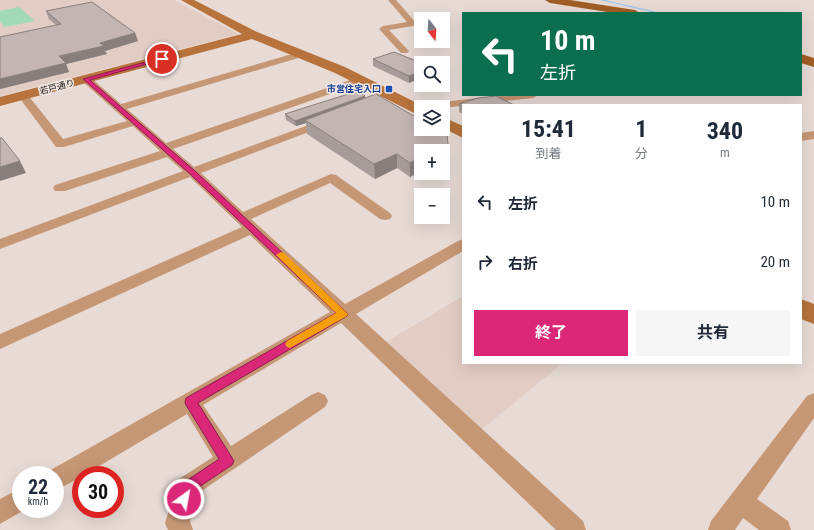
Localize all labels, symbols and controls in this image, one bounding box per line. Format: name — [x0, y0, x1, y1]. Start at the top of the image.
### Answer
north arrow — [414, 12, 450, 48]
map controls — [414, 12, 450, 224]
text: 10 m — [540, 24, 596, 57]
icon: left — [474, 28, 526, 80]
pin — [145, 42, 179, 76]
icon: arrive — [151, 48, 173, 70]
button: search — [414, 56, 450, 92]
text: 左折 — [540, 62, 576, 83]
street label: 若戸通り — [38, 78, 76, 96]
place label: 市営住宅入口 — [327, 84, 381, 94]
marker: 市営住宅入口 — [384, 84, 394, 94]
button: layers — [414, 100, 450, 136]
text: 15:41 — [521, 115, 576, 143]
text: 1 — [635, 115, 647, 143]
text: 340 — [707, 117, 743, 145]
button: + — [414, 144, 450, 180]
text: m — [720, 145, 730, 160]
text: 到着 — [535, 146, 561, 161]
text: 分 — [635, 146, 648, 161]
button: − — [414, 188, 450, 224]
icon: left — [474, 191, 496, 213]
text: 10 m — [760, 193, 790, 211]
text: 左折 — [508, 195, 538, 213]
icon: right — [474, 251, 496, 273]
text: 20 m — [760, 253, 790, 271]
text: 右折 — [508, 255, 538, 273]
button: 終了 — [474, 310, 628, 356]
button: 共有 — [636, 310, 790, 356]
speed limit sign: 30 — [72, 466, 124, 518]
text: 22 — [28, 475, 48, 499]
position arrow — [163, 478, 205, 520]
text: km/h — [28, 496, 48, 507]

